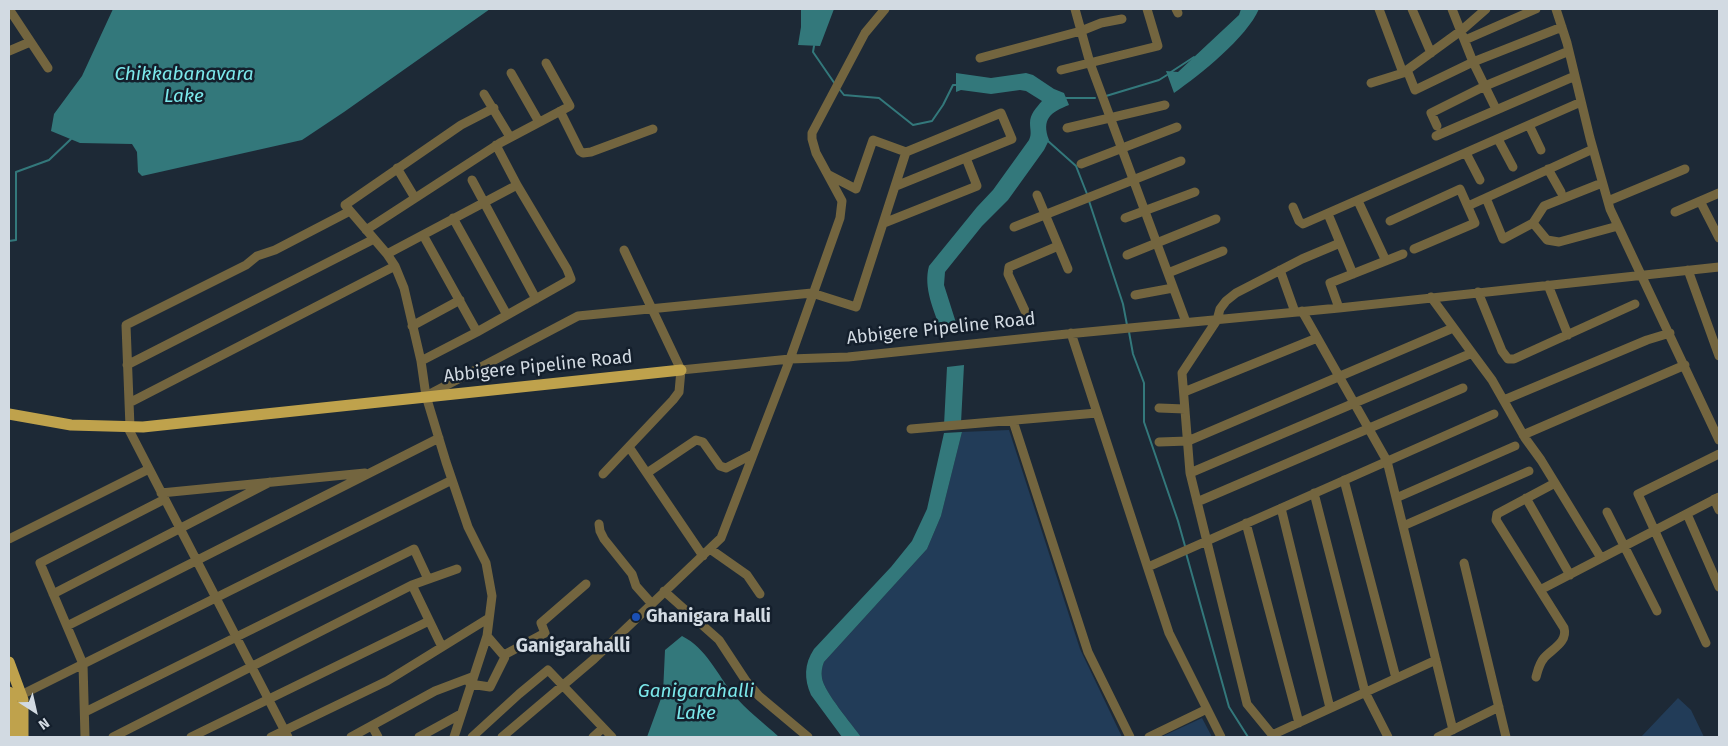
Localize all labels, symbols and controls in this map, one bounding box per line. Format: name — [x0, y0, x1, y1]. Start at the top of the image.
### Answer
water label: Chikkabanavara Lake — [114, 64, 254, 108]
street label: Abbigere Pipeline Road — [846, 308, 1036, 350]
street label: Abbigere Pipeline Road — [443, 346, 633, 388]
place label: Ghanigara Halli — [646, 606, 771, 628]
marker: Ghanigara Halli — [630, 611, 642, 623]
district label: Ganigarahalli — [516, 636, 630, 658]
water label: Ganigarahalli Lake — [638, 681, 754, 725]
north arrow — [10, 686, 60, 736]
text: N — [35, 714, 53, 733]

